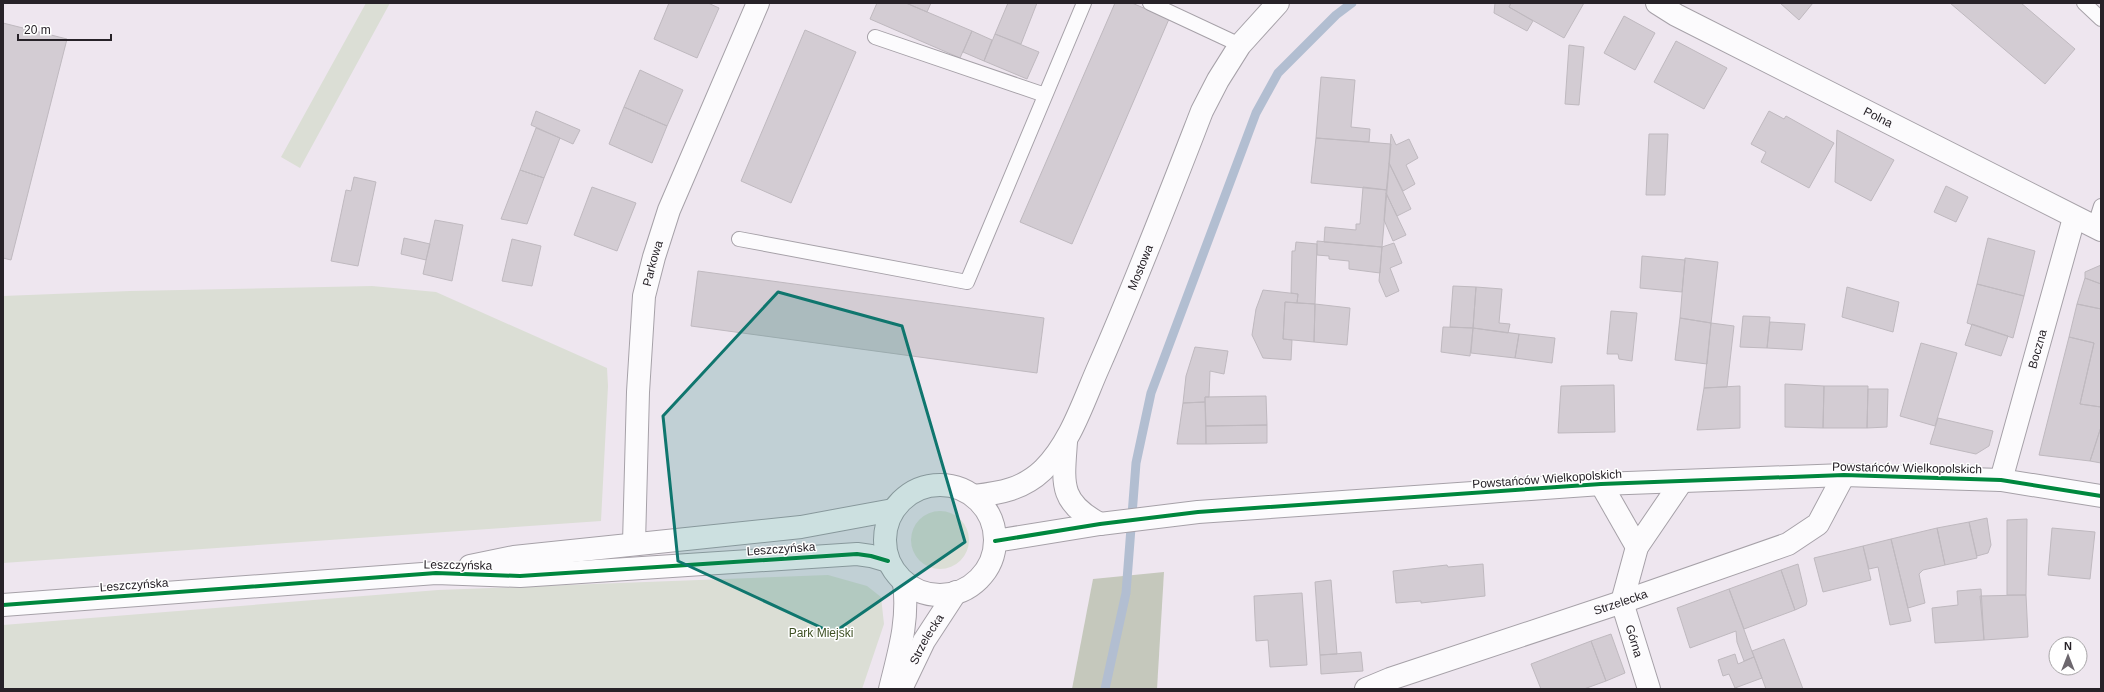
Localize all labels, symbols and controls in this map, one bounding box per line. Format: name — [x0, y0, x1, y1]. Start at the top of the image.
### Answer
scale bar — [18, 16, 111, 42]
text: 20 m — [24, 23, 51, 37]
street label: Polna — [1861, 104, 1895, 131]
street label: Parkowa — [640, 238, 666, 288]
street label: Mostowa — [1125, 242, 1156, 292]
street label: Boczna — [2025, 328, 2050, 370]
street label: Powstańców Wielkopolskich — [1832, 460, 1982, 476]
street label: Powstańców Wielkopolskich — [1472, 467, 1622, 491]
street label: Leszczyńska — [746, 540, 816, 558]
street label: Leszczyńska — [424, 557, 493, 573]
street label: Leszczyńska — [99, 576, 169, 594]
street label: Strzelecka — [1592, 587, 1650, 618]
street label: Strzelecka — [907, 611, 947, 667]
street label: Górna — [1622, 623, 1646, 659]
park label: Park Miejski — [789, 626, 853, 640]
north arrow — [2048, 636, 2088, 676]
text: N — [2064, 640, 2072, 652]

